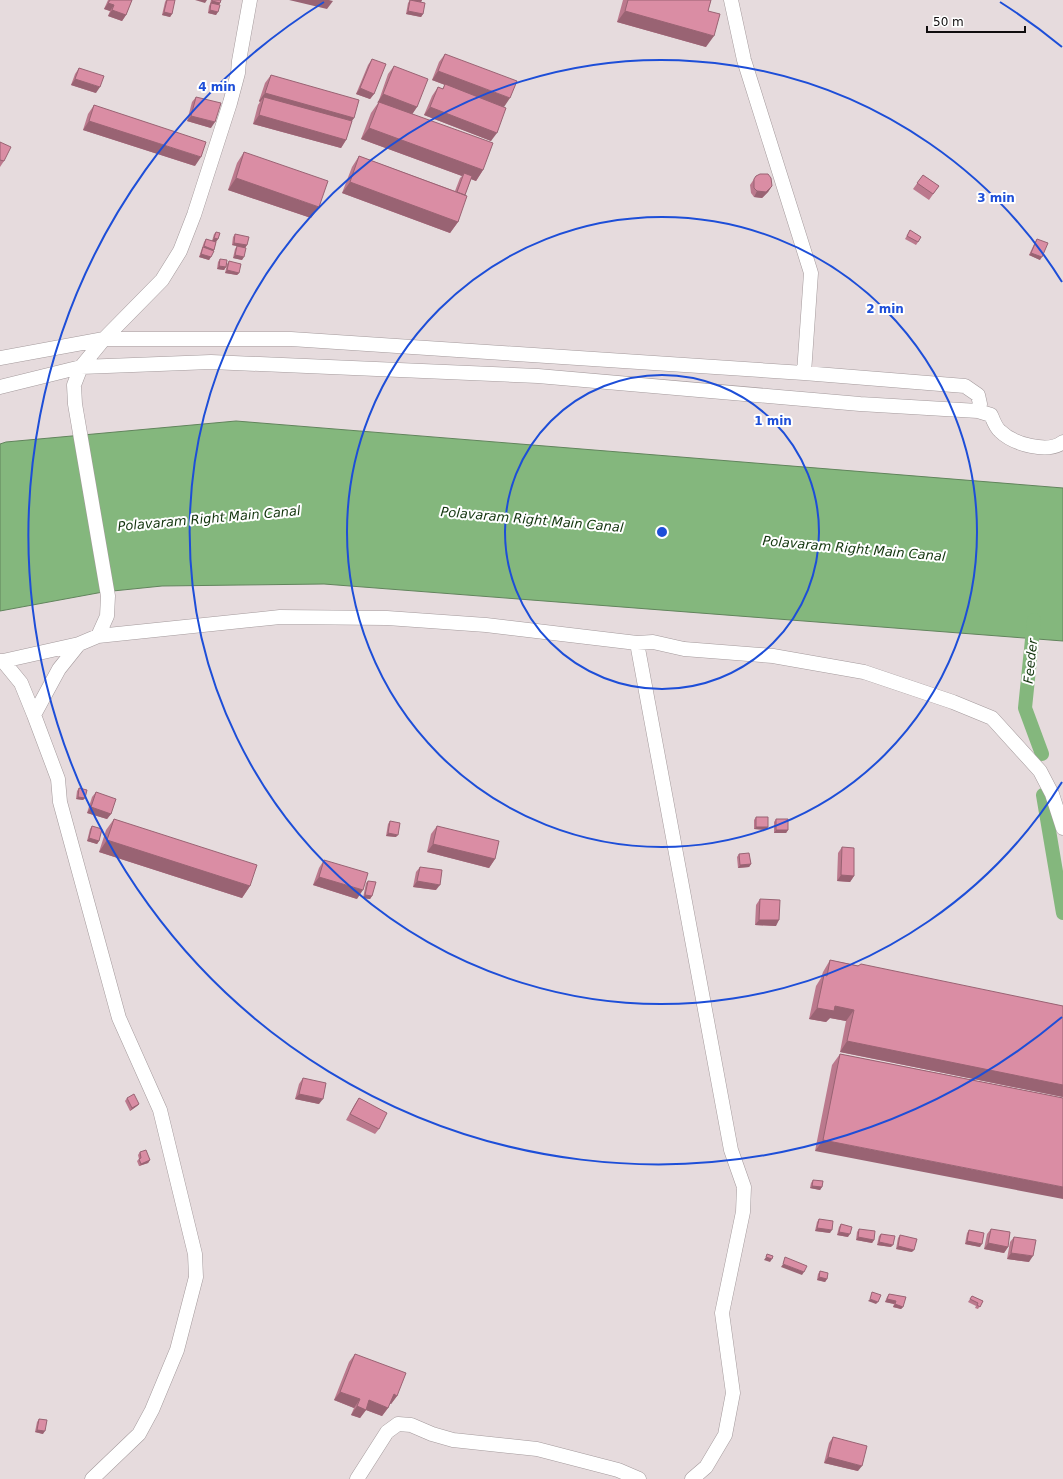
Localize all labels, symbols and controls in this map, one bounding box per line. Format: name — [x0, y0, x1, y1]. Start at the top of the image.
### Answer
scale bar — [927, 8, 1025, 34]
text: 50 m — [933, 15, 964, 29]
text: 4 min — [198, 80, 236, 94]
text: 3 min — [977, 191, 1015, 205]
text: 2 min — [866, 302, 904, 316]
text: 1 min — [754, 414, 792, 428]
water label: Polavaram Right Main Canal — [117, 503, 301, 534]
water label: Polavaram Right Main Canal — [440, 504, 624, 535]
centre of rings — [655, 525, 669, 539]
water label: Polavaram Right Main Canal — [762, 533, 946, 564]
water label: Feeder — [1021, 636, 1040, 684]

